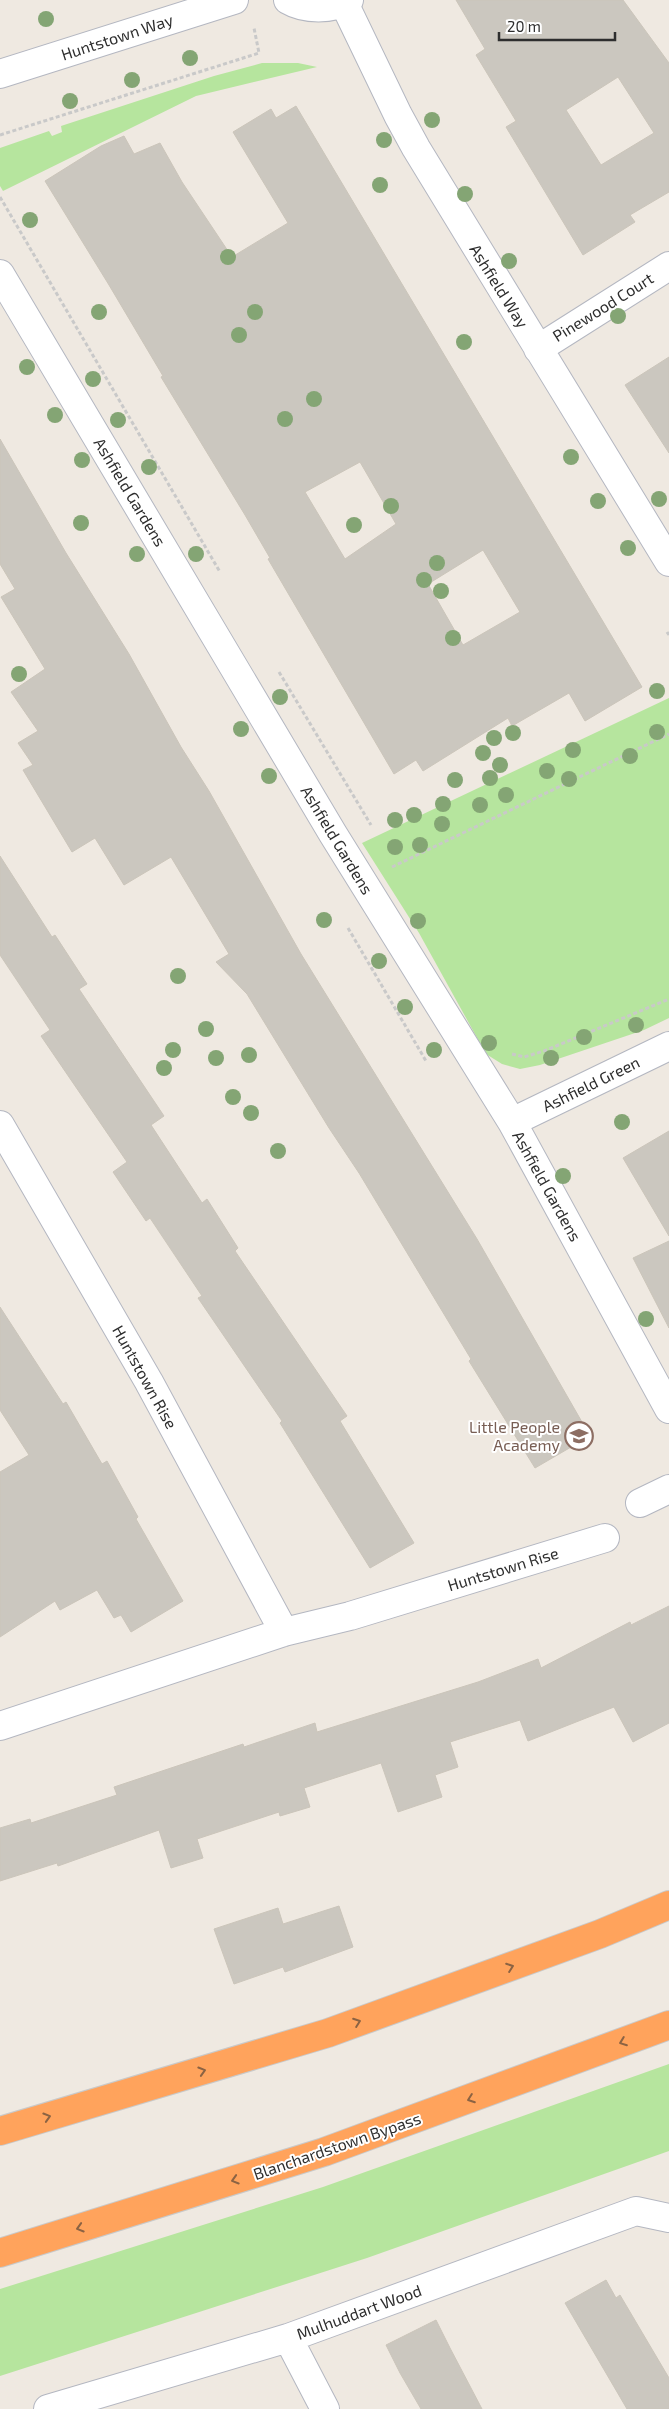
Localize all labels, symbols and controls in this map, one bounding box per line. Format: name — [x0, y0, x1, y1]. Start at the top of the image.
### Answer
street label: Huntstown Way — [58, 9, 176, 64]
scale bar — [499, 10, 615, 42]
text: 20 m — [507, 17, 541, 35]
street label: Ashfield Way — [466, 240, 533, 332]
street label: Pinewood Court — [549, 268, 657, 345]
street label: Ashfield Gardens — [90, 434, 170, 550]
street label: Ashfield Gardens — [297, 782, 377, 898]
street label: Ashfield Green — [539, 1052, 643, 1115]
street label: Ashfield Gardens — [509, 1127, 586, 1244]
street label: Huntstown Rise — [109, 1322, 182, 1432]
place label: Little People Academy — [469, 1417, 561, 1454]
school or university icon: Little People Academy — [564, 1421, 594, 1451]
street label: Huntstown Rise — [445, 1543, 561, 1594]
one-way arrow — [505, 1963, 514, 1973]
one-way arrow — [353, 2018, 361, 2028]
one-way arrow — [620, 2037, 628, 2047]
one-way arrow — [198, 2066, 206, 2076]
one-way arrow — [467, 2093, 476, 2103]
street label: Blanchardstown Bypass — [250, 2108, 423, 2183]
one-way arrow — [42, 2113, 50, 2123]
one-way arrow — [231, 2174, 239, 2184]
one-way arrow — [76, 2223, 84, 2233]
street label: Mulhuddart Wood — [294, 2280, 424, 2343]

